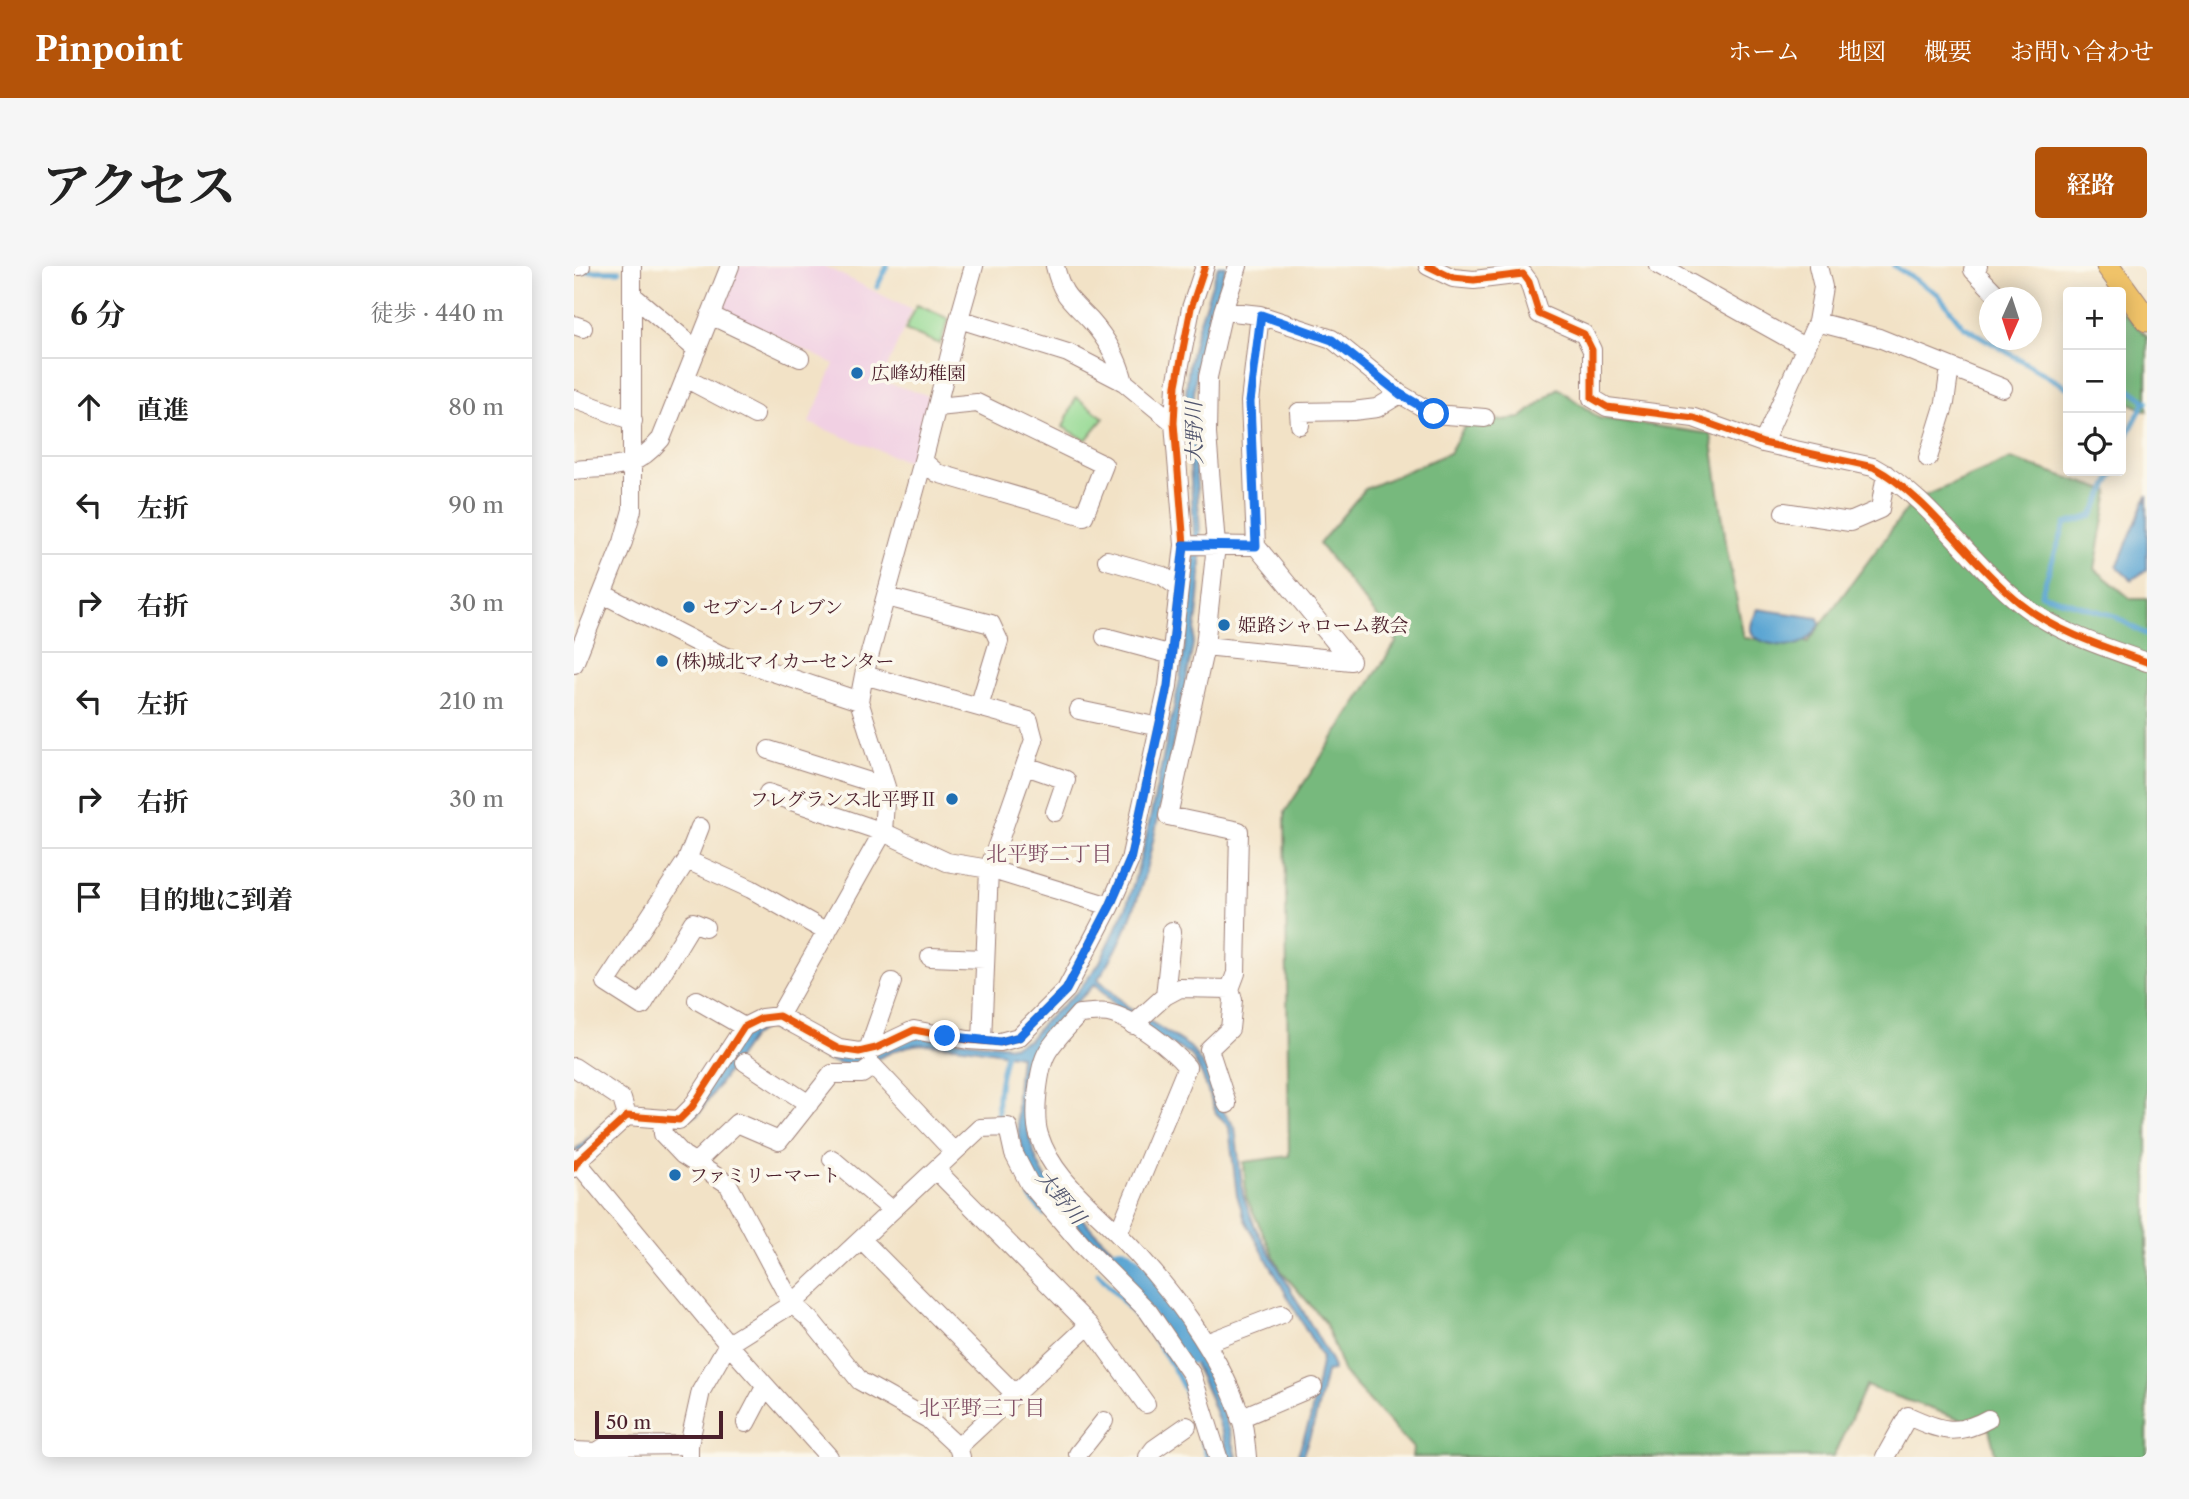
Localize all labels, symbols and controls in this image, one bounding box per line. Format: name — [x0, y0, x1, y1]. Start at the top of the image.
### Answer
text: Pinpoint — [35, 29, 183, 70]
text: ホーム — [1728, 37, 1800, 66]
text: 地図 — [1838, 37, 1886, 66]
text: 概要 — [1924, 37, 1972, 66]
text: お問い合わせ — [2010, 37, 2154, 66]
button: 経路 — [2035, 147, 2147, 218]
text: アクセス — [42, 155, 237, 216]
north arrow — [1979, 287, 2042, 350]
map controls — [2063, 287, 2126, 476]
button: + — [2063, 287, 2126, 350]
text: 6 分 — [70, 296, 125, 333]
text: 徒歩 · 440 m — [371, 299, 504, 327]
button: − — [2063, 350, 2126, 413]
place label: 広峰幼稚園 — [871, 362, 966, 385]
marker: 広峰幼稚園 — [849, 365, 865, 381]
icon: ahead — [70, 388, 108, 426]
text: 80 m — [448, 393, 504, 421]
text: 直進 — [137, 394, 189, 426]
route start — [1418, 398, 1449, 429]
water label: 大野川 — [1181, 399, 1207, 465]
button: locate — [2063, 413, 2126, 476]
icon: left — [70, 486, 108, 524]
text: 90 m — [448, 491, 504, 519]
text: 左折 — [137, 492, 189, 524]
icon: right — [70, 584, 108, 622]
text: 30 m — [449, 589, 504, 617]
text: 右折 — [137, 590, 189, 622]
place label: セブン-イレブン — [703, 596, 843, 619]
marker: セブン-イレブン — [681, 599, 697, 615]
place label: 姫路シャローム教会 — [1238, 614, 1409, 637]
marker: 姫路シャローム教会 — [1216, 617, 1232, 633]
place label: (株)城北マイカーセンター — [676, 650, 894, 673]
marker: (株)城北マイカーセンター — [654, 653, 670, 669]
icon: left — [70, 682, 108, 720]
text: 210 m — [439, 687, 504, 715]
text: 左折 — [137, 688, 189, 720]
icon: right — [70, 780, 108, 818]
text: 30 m — [449, 785, 504, 813]
text: 右折 — [137, 786, 189, 818]
place label: フレグランス北平野Ⅱ — [750, 788, 938, 811]
marker: フレグランス北平野Ⅱ — [944, 791, 960, 807]
district label: 北平野二丁目 — [986, 841, 1112, 866]
icon: arrive — [70, 878, 108, 916]
text: 目的地に到着 — [137, 884, 293, 916]
route end — [929, 1020, 960, 1051]
place label: ファミリーマート — [689, 1164, 841, 1187]
water label: 大野川 — [1031, 1165, 1092, 1231]
marker: ファミリーマート — [667, 1167, 683, 1183]
district label: 北平野三丁目 — [919, 1395, 1045, 1420]
scale bar — [595, 1408, 723, 1440]
text: 50 m — [606, 1411, 651, 1434]

